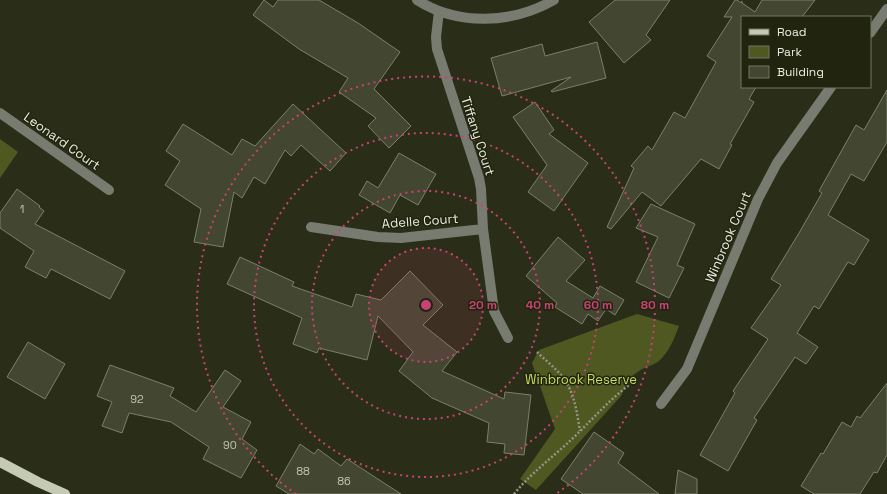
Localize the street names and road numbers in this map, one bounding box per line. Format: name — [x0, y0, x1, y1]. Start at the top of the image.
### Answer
street label: Tiffany Court — [457, 94, 499, 178]
street label: Leonard Court — [20, 108, 104, 174]
street label: Winbrook Court — [701, 189, 755, 285]
street label: Adelle Court — [381, 210, 459, 232]

